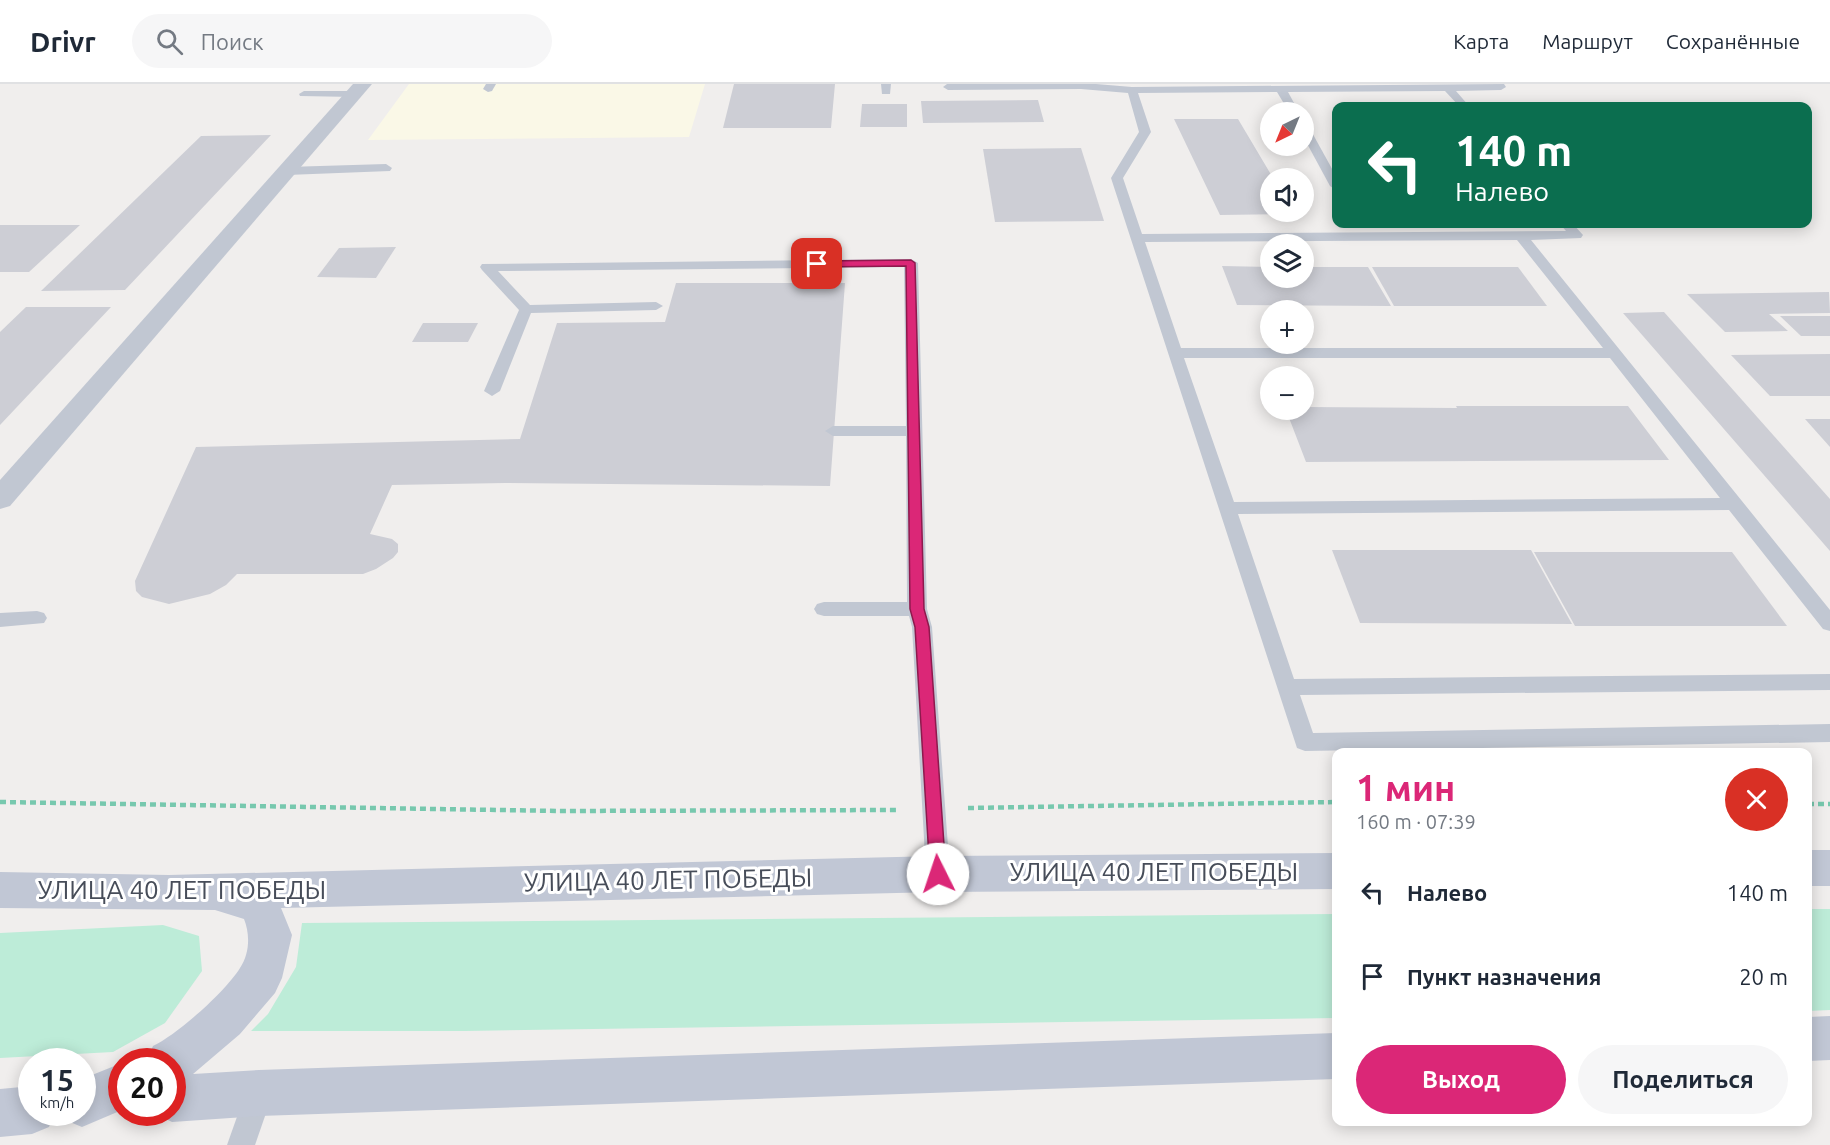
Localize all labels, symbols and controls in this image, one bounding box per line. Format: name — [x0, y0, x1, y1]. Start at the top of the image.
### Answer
search box — [132, 14, 552, 68]
icon: search — [153, 25, 186, 58]
text: Drivr — [30, 26, 96, 57]
text: Поиск — [201, 29, 263, 54]
text: Карта — [1453, 29, 1509, 53]
text: Маршрут — [1542, 29, 1633, 53]
text: Сохранённые — [1666, 29, 1800, 53]
north arrow — [1260, 102, 1314, 156]
map controls — [1260, 102, 1314, 420]
icon: left — [1356, 126, 1434, 204]
text: 140 m — [1455, 127, 1572, 174]
button: sound — [1260, 168, 1314, 222]
text: Налево — [1455, 176, 1549, 206]
button: layers — [1260, 234, 1314, 288]
pin — [791, 238, 842, 289]
icon: arrive — [800, 247, 833, 280]
button: + — [1260, 300, 1314, 354]
button: − — [1260, 366, 1314, 420]
text: 1 мин — [1356, 767, 1455, 808]
button: close — [1725, 768, 1788, 831]
text: 160 m · 07:39 — [1356, 810, 1476, 833]
position arrow — [906, 842, 970, 906]
street label: УЛИЦА 40 ЛЕТ ПОБЕДЫ — [1010, 857, 1298, 886]
street label: УЛИЦА 40 ЛЕТ ПОБЕДЫ — [524, 862, 812, 897]
street label: УЛИЦА 40 ЛЕТ ПОБЕДЫ — [38, 875, 326, 904]
icon: left — [1356, 876, 1389, 909]
text: Налево — [1407, 880, 1487, 905]
text: 140 m — [1727, 880, 1788, 905]
icon: arrive — [1356, 960, 1389, 993]
text: Пункт назначения — [1407, 964, 1601, 989]
text: 20 m — [1739, 964, 1788, 989]
button: Выход — [1356, 1045, 1566, 1114]
button: Поделиться — [1578, 1045, 1788, 1114]
speed limit sign: 20 — [108, 1048, 186, 1126]
text: 15 — [40, 1063, 74, 1097]
text: km/h — [40, 1094, 74, 1111]

